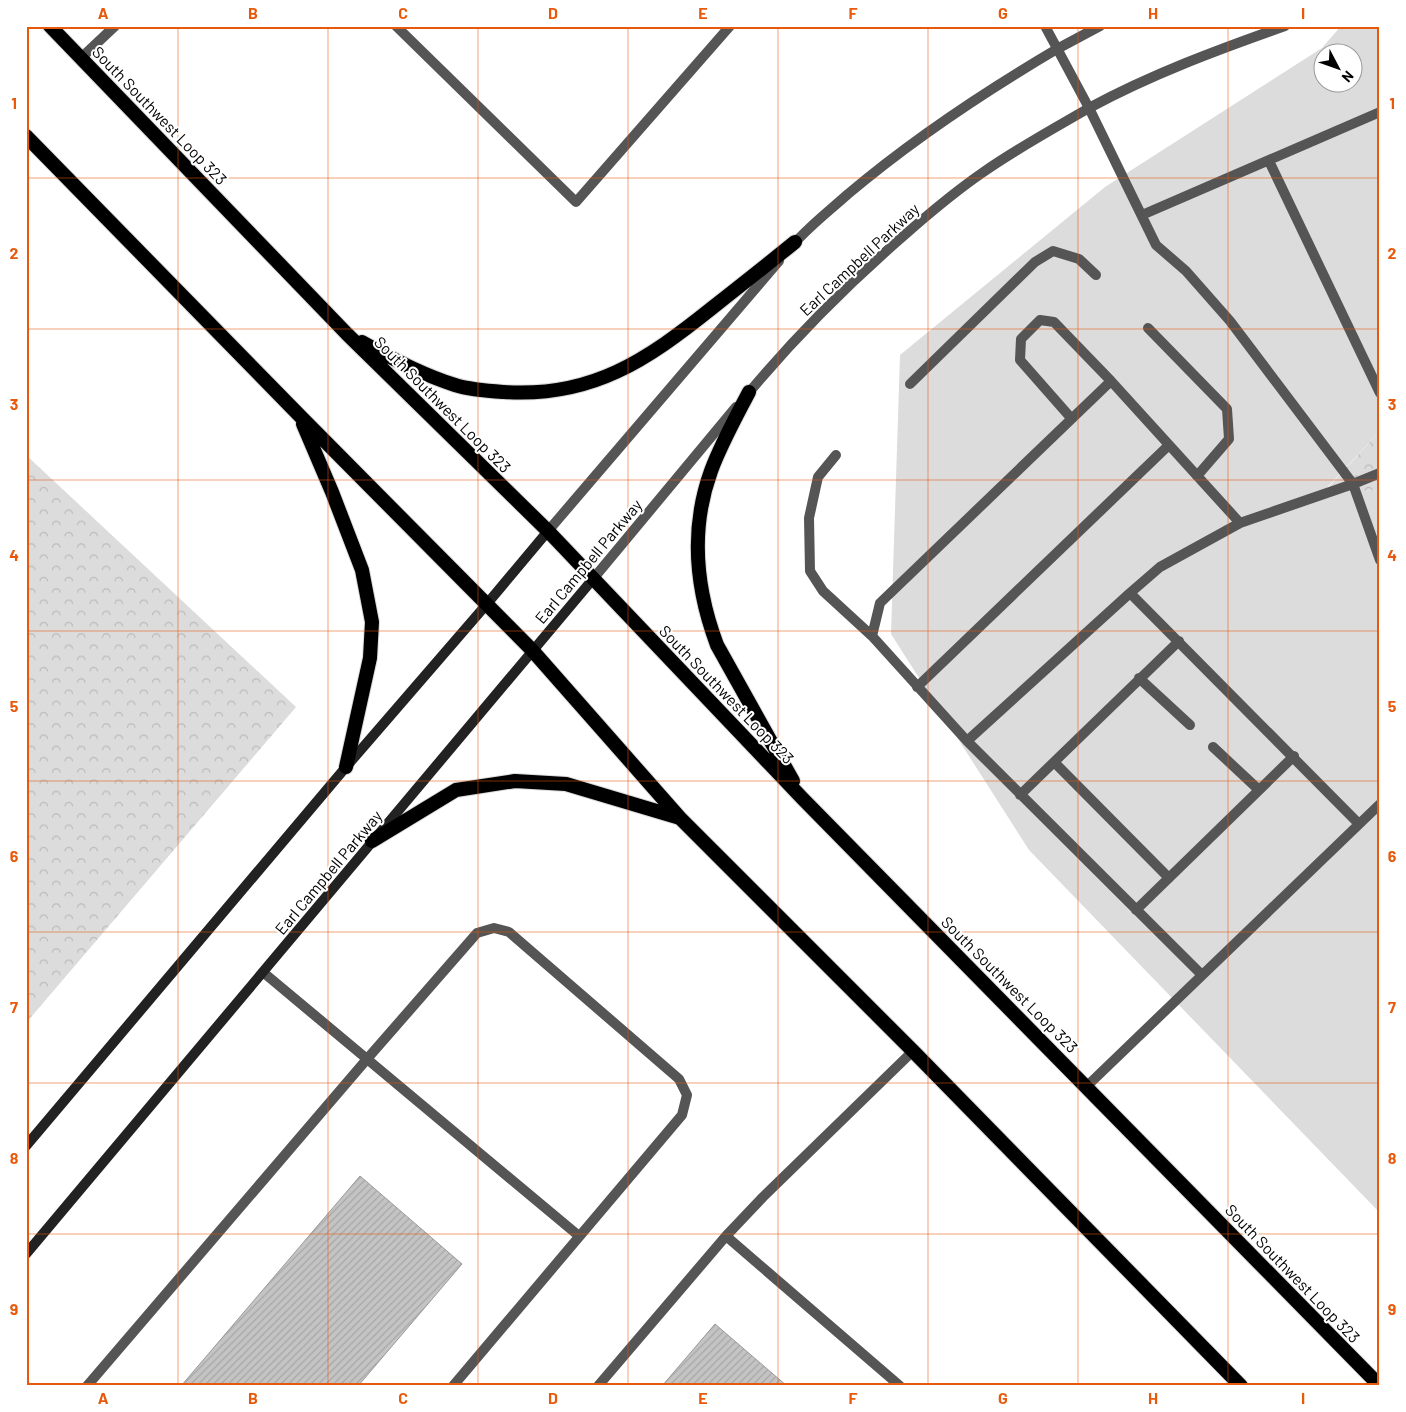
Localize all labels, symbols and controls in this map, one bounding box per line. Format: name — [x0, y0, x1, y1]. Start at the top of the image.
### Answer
text: A — [98, 3, 109, 22]
text: B — [248, 3, 258, 22]
text: C — [398, 3, 408, 22]
text: D — [548, 3, 558, 22]
text: E — [698, 3, 708, 22]
text: F — [849, 3, 858, 22]
text: G — [998, 3, 1008, 22]
text: H — [1148, 3, 1158, 22]
text: I — [1301, 3, 1305, 22]
street label: South Southwest Loop 323 — [89, 42, 231, 188]
north arrow — [1314, 42, 1364, 92]
text: N — [1339, 68, 1358, 86]
text: 1 — [11, 93, 17, 112]
text: 1 — [1389, 93, 1395, 112]
street label: Earl Campbell Parkway — [795, 198, 923, 319]
text: 2 — [10, 243, 19, 262]
text: 2 — [1388, 243, 1397, 262]
street label: South Southwest Loop 323 — [371, 332, 515, 476]
text: 3 — [10, 394, 18, 413]
text: 3 — [1388, 394, 1396, 413]
street label: Earl Campbell Parkway — [530, 495, 646, 627]
text: 4 — [9, 545, 19, 564]
text: 4 — [1387, 545, 1397, 564]
street label: South Southwest Loop 323 — [656, 621, 798, 767]
text: 5 — [10, 696, 19, 715]
text: 5 — [1388, 696, 1397, 715]
street label: Earl Campbell Parkway — [270, 806, 386, 938]
text: 6 — [10, 846, 19, 865]
text: 6 — [1388, 846, 1397, 865]
street label: South Southwest Loop 323 — [938, 912, 1082, 1056]
text: 7 — [10, 997, 18, 1016]
text: 7 — [1388, 997, 1396, 1016]
text: 8 — [10, 1148, 19, 1167]
text: 8 — [1388, 1148, 1397, 1167]
street label: South Southwest Loop 323 — [1222, 1200, 1364, 1346]
text: 9 — [10, 1299, 18, 1318]
text: 9 — [1388, 1299, 1396, 1318]
text: A — [98, 1388, 109, 1407]
text: B — [248, 1388, 258, 1407]
text: C — [398, 1388, 408, 1407]
text: D — [548, 1388, 558, 1407]
text: E — [698, 1388, 708, 1407]
text: F — [849, 1388, 858, 1407]
text: G — [998, 1388, 1008, 1407]
text: H — [1148, 1388, 1158, 1407]
text: I — [1301, 1388, 1305, 1407]

